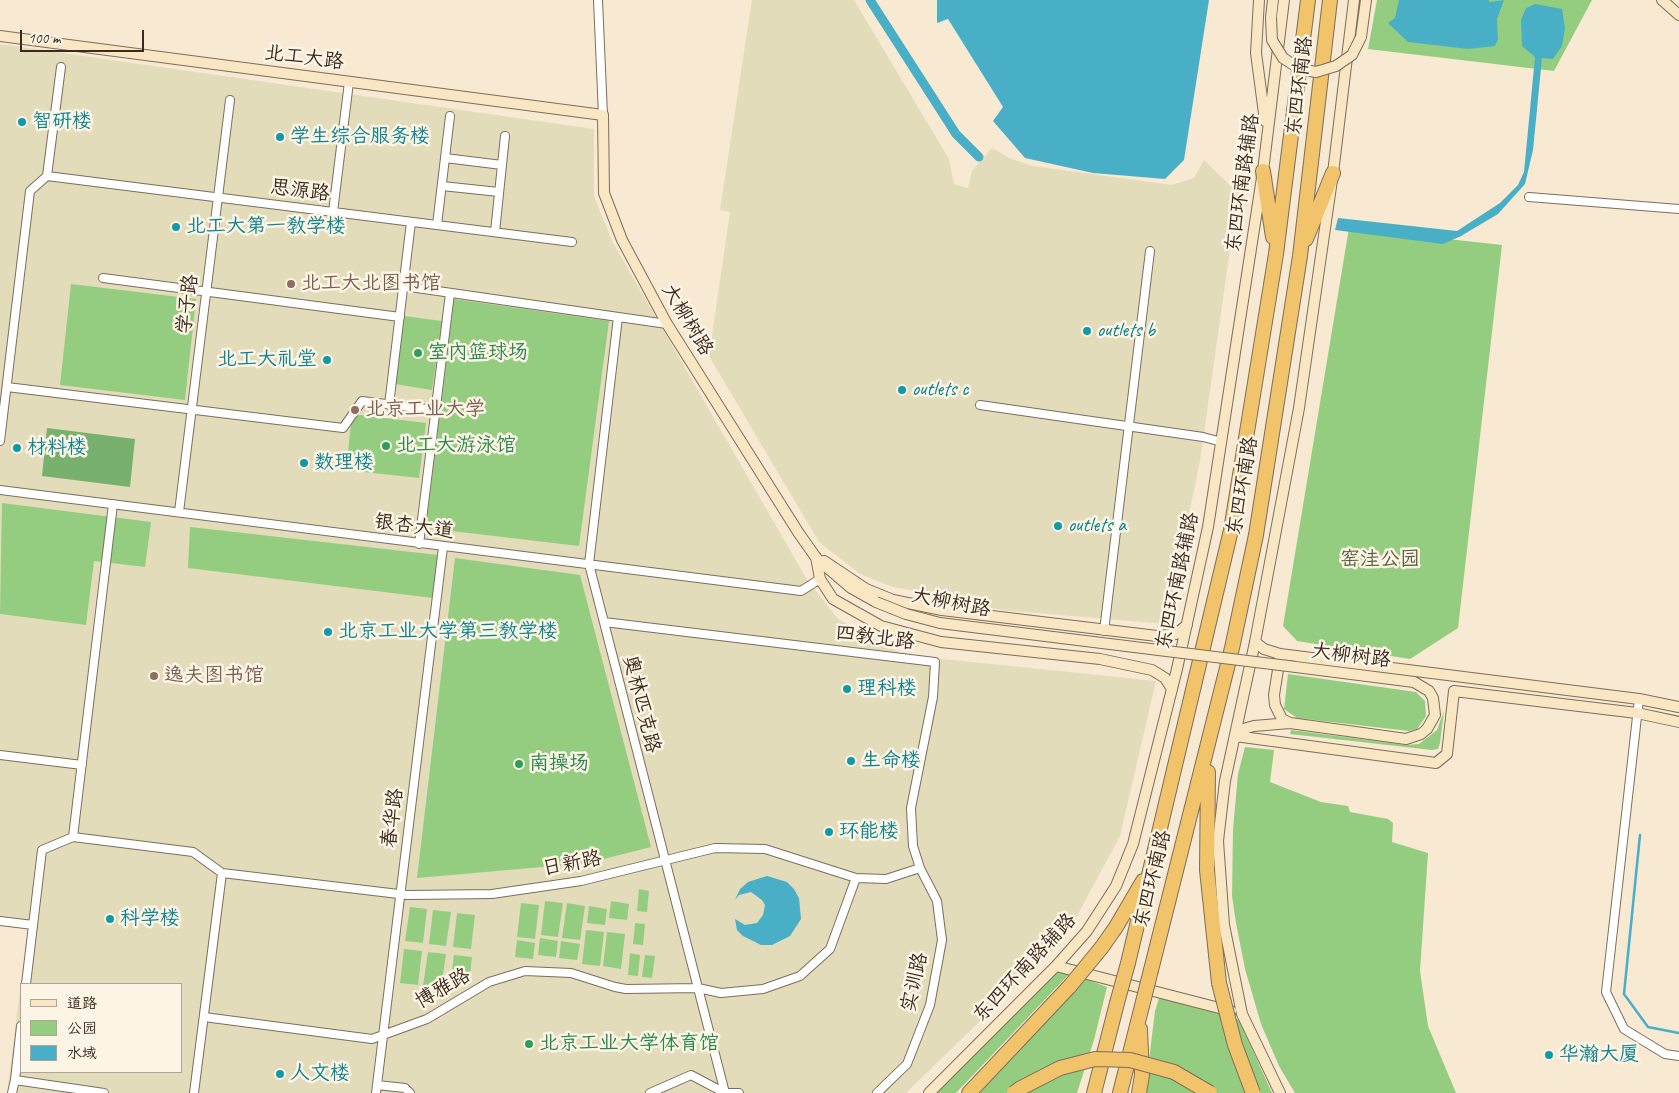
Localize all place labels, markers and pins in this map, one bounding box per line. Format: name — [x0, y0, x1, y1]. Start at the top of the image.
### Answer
place label: 智研楼 — [32, 110, 92, 134]
marker: 智研楼 — [16, 116, 28, 128]
place label: 学生综合服务楼 — [290, 125, 430, 149]
marker: 学生综合服务楼 — [274, 131, 286, 143]
place label: 北工大第一教学楼 — [186, 215, 346, 239]
marker: 北工大第一教学楼 — [170, 221, 182, 233]
place label: 北工大北图书馆 — [301, 272, 441, 296]
marker: 北工大北图书馆 — [285, 278, 297, 290]
place label: outlets b — [1097, 319, 1155, 343]
marker: outlets b — [1081, 325, 1093, 337]
place label: 室内篮球场 — [428, 341, 528, 365]
marker: 室内篮球场 — [412, 347, 424, 359]
place label: 北工大礼堂 — [217, 348, 317, 372]
marker: 北工大礼堂 — [321, 354, 333, 366]
place label: outlets c — [912, 378, 968, 402]
marker: outlets c — [896, 384, 908, 396]
place label: 北京工业大学 — [365, 398, 485, 422]
marker: 北京工业大学 — [349, 404, 361, 416]
place label: 北工大游泳馆 — [396, 434, 516, 458]
place label: 材料楼 — [27, 436, 87, 460]
marker: 北工大游泳馆 — [380, 440, 392, 452]
marker: 材料楼 — [11, 442, 23, 454]
place label: 数理楼 — [314, 451, 374, 475]
marker: 数理楼 — [298, 457, 310, 469]
place label: outlets a — [1068, 514, 1126, 538]
marker: outlets a — [1052, 520, 1064, 532]
place label: 北京工业大学第三教学楼 — [338, 620, 558, 644]
marker: 北京工业大学第三教学楼 — [322, 626, 334, 638]
place label: 逸夫图书馆 — [164, 664, 264, 688]
marker: 逸夫图书馆 — [148, 670, 160, 682]
place label: 理科楼 — [857, 677, 917, 701]
marker: 理科楼 — [841, 683, 853, 695]
place label: 生命楼 — [861, 749, 921, 773]
place label: 南操场 — [529, 752, 589, 776]
marker: 生命楼 — [845, 755, 857, 767]
marker: 南操场 — [513, 758, 525, 770]
place label: 环能楼 — [839, 820, 899, 844]
marker: 环能楼 — [823, 826, 835, 838]
place label: 科学楼 — [120, 907, 180, 931]
marker: 科学楼 — [104, 913, 116, 925]
place label: 北京工业大学体育馆 — [539, 1032, 719, 1056]
marker: 北京工业大学体育馆 — [523, 1038, 535, 1050]
place label: 华瀚大厦 — [1559, 1043, 1639, 1067]
marker: 华瀚大厦 — [1543, 1049, 1555, 1061]
place label: 人文楼 — [290, 1062, 350, 1086]
marker: 人文楼 — [274, 1068, 286, 1080]

